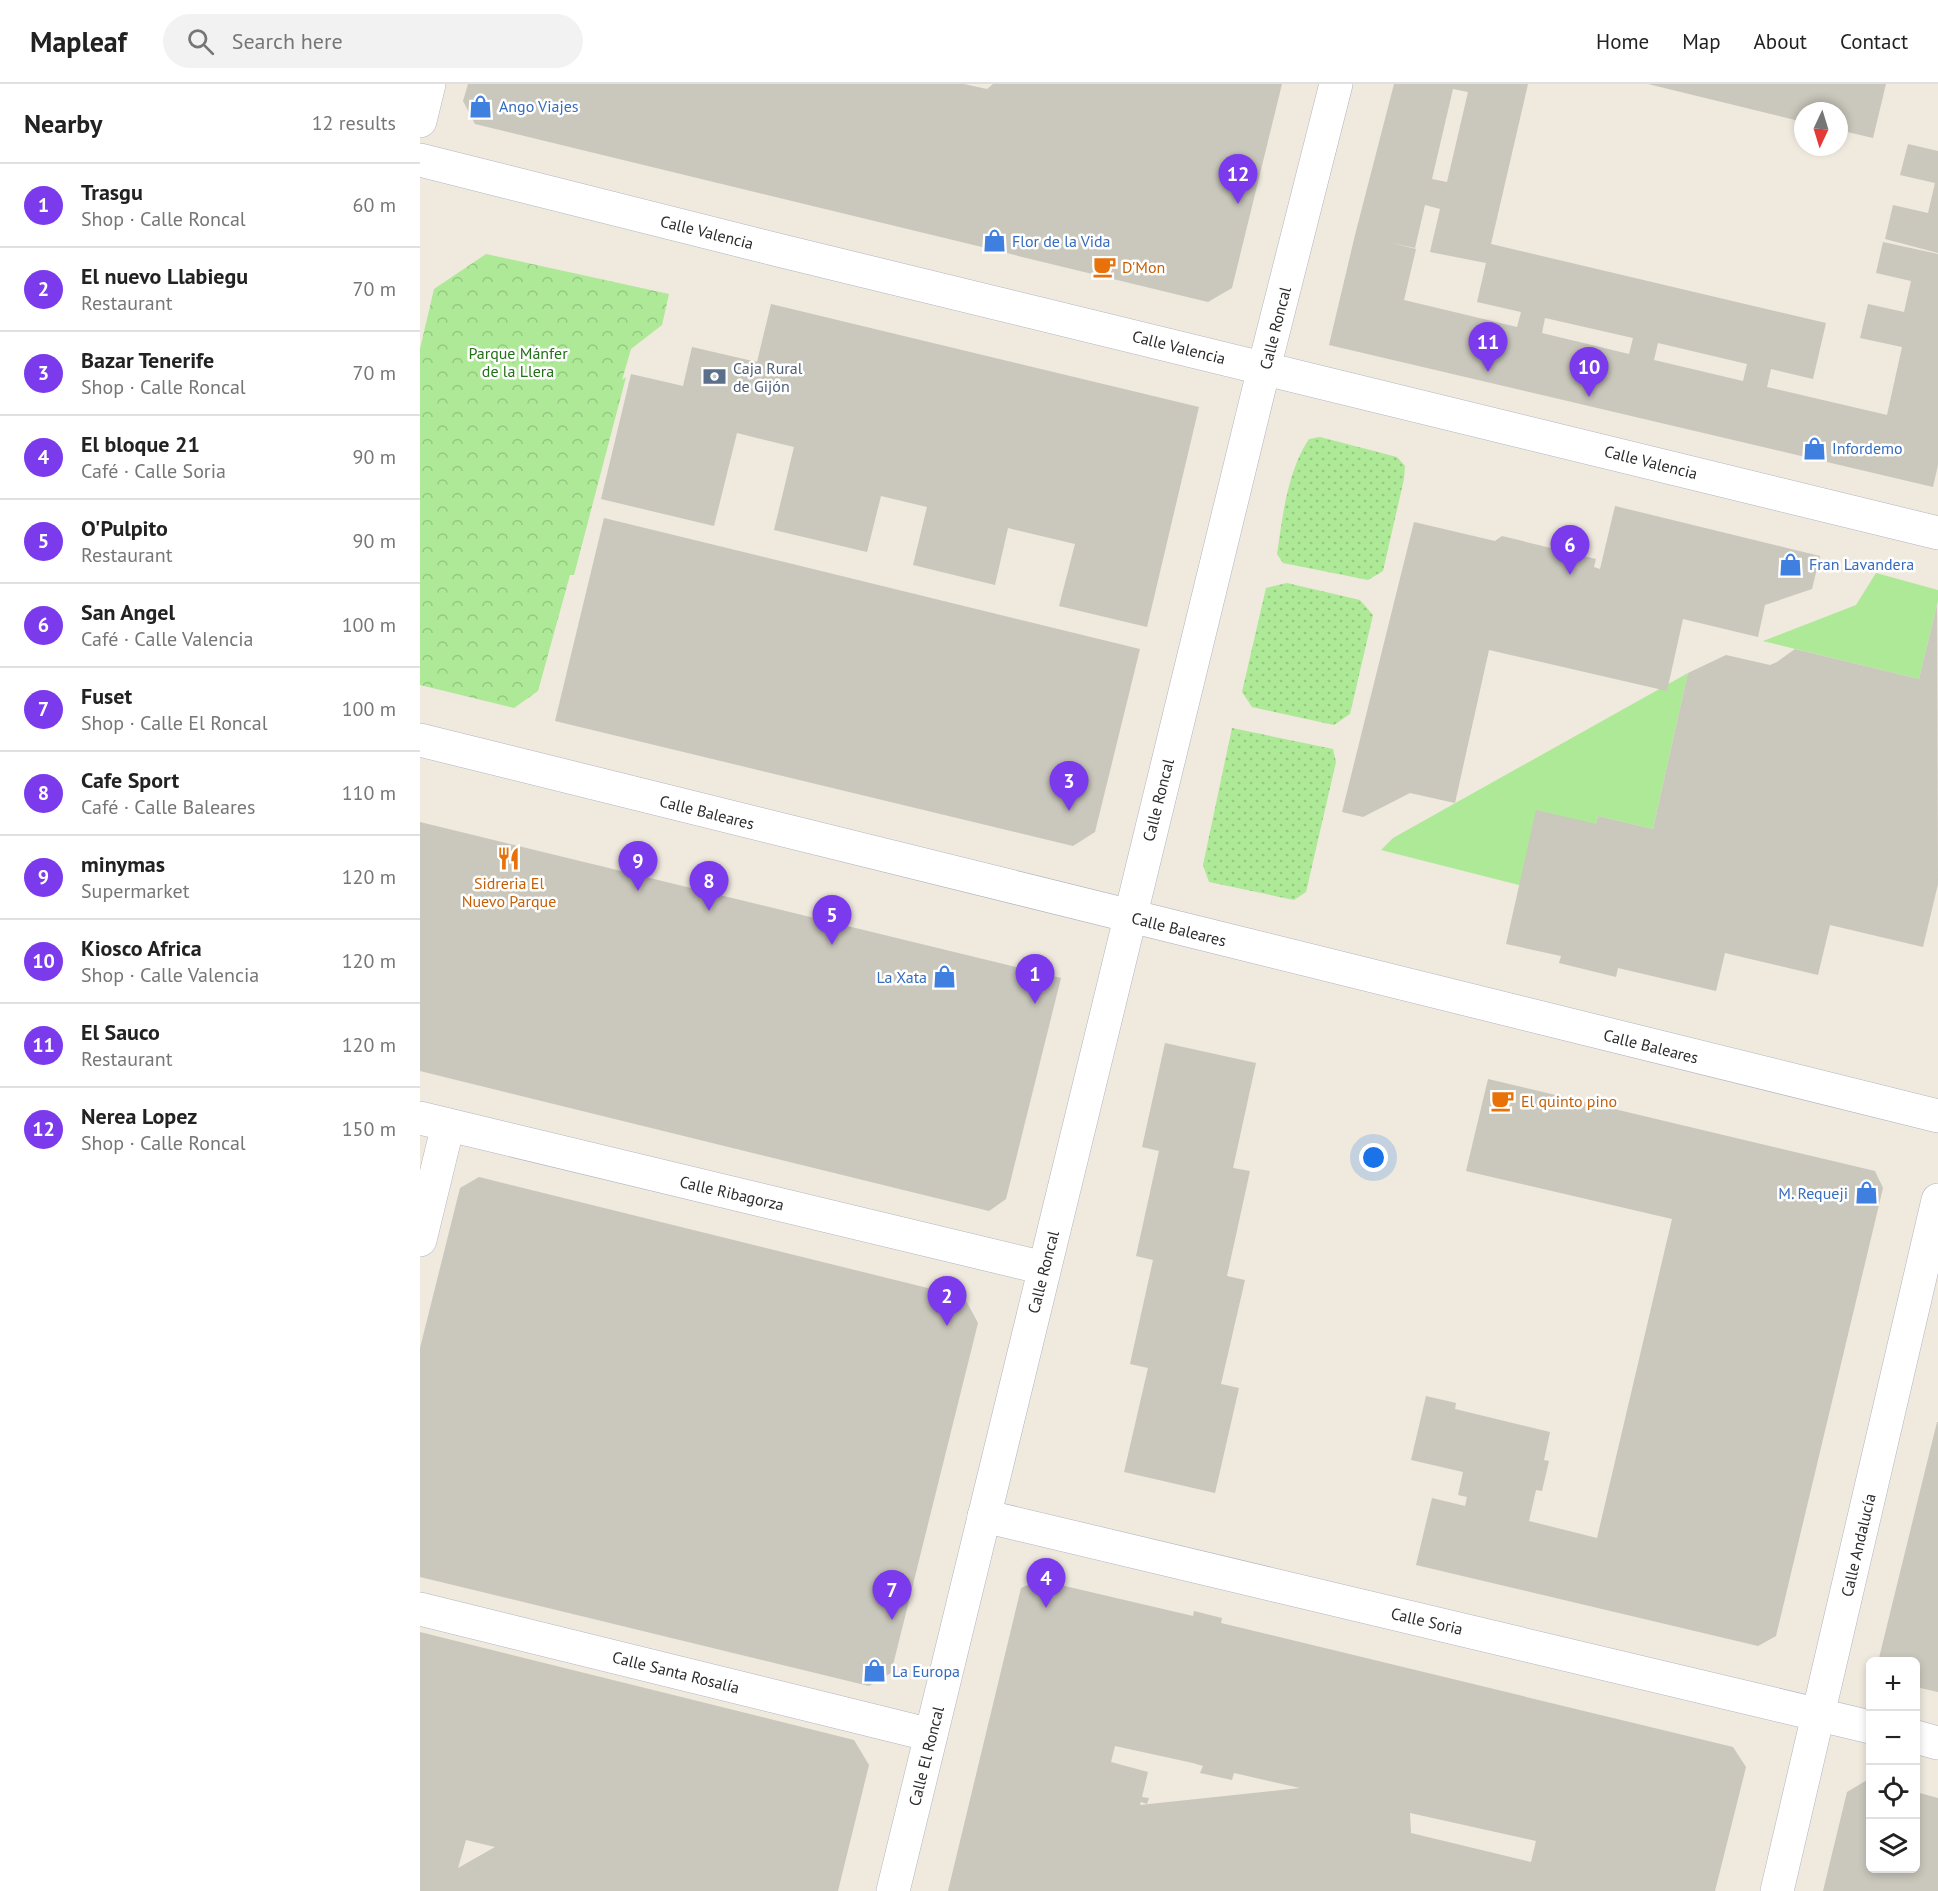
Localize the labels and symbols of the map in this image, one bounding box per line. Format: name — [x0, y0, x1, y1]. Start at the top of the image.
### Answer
shop icon: Ango Viajes — [468, 93, 494, 119]
place label: Ango Viajes — [499, 96, 579, 116]
north arrow — [1794, 102, 1848, 156]
pin: 12 — [1218, 154, 1258, 204]
street label: Calle Valencia — [658, 211, 756, 253]
shop icon: Flor de la Vida — [981, 228, 1007, 254]
place label: Flor de la Vida — [1012, 231, 1111, 251]
cafe icon: D'Mon — [1091, 254, 1117, 280]
place label: D'Mon — [1122, 257, 1165, 277]
street label: Calle Roncal — [1255, 284, 1295, 371]
pin: 11 — [1468, 322, 1508, 372]
street label: Calle Valencia — [1130, 326, 1228, 368]
park label: Parque Mánfer de la Llera — [468, 343, 568, 381]
pin: 10 — [1570, 348, 1608, 397]
place label: Caja Rural de Gijón — [733, 358, 803, 396]
bank icon: Caja Rural de Gijón — [702, 364, 728, 390]
shop icon: Infordemo — [1801, 435, 1827, 461]
place label: Infordemo — [1832, 438, 1903, 458]
street label: Calle Valencia — [1602, 441, 1700, 483]
pin: 6 — [1550, 526, 1590, 575]
shop icon: Fran Lavandera — [1778, 551, 1804, 577]
place label: Fran Lavandera — [1809, 554, 1914, 574]
street label: Calle Roncal — [1138, 756, 1178, 843]
pin: 3 — [1050, 762, 1088, 811]
street label: Calle Baleares — [658, 791, 757, 833]
pin: 9 — [618, 842, 658, 891]
restaurant icon: Sidreria El Nuevo Parque — [496, 845, 522, 871]
pin: 8 — [690, 862, 728, 911]
place label: Sidreria El Nuevo Parque — [462, 873, 556, 911]
pin: 5 — [812, 896, 852, 945]
street label: Calle Baleares — [1130, 908, 1229, 950]
pin: 1 — [1016, 954, 1054, 1004]
shop icon: La Xata — [932, 964, 958, 990]
place label: La Xata — [877, 967, 927, 987]
street label: Calle Baleares — [1602, 1025, 1701, 1067]
cafe icon: El quinto pino — [1490, 1088, 1516, 1114]
place label: El quinto pino — [1521, 1091, 1617, 1111]
your location — [1359, 1143, 1388, 1172]
street label: Calle Ribagorza — [678, 1171, 786, 1215]
shop icon: M. Requeji — [1853, 1180, 1879, 1206]
place label: M. Requeji — [1778, 1183, 1848, 1203]
street label: Calle Roncal — [1023, 1228, 1063, 1315]
pin: 2 — [928, 1276, 966, 1326]
street label: Calle Andalucía — [1836, 1491, 1880, 1599]
pin: 4 — [1026, 1558, 1066, 1608]
pin: 7 — [872, 1570, 912, 1620]
street label: Calle Soria — [1389, 1603, 1465, 1639]
street label: Calle Santa Rosalía — [610, 1647, 742, 1697]
shop icon: La Europa — [861, 1658, 887, 1684]
place label: La Europa — [892, 1661, 960, 1681]
street label: Calle El Roncal — [904, 1704, 948, 1808]

